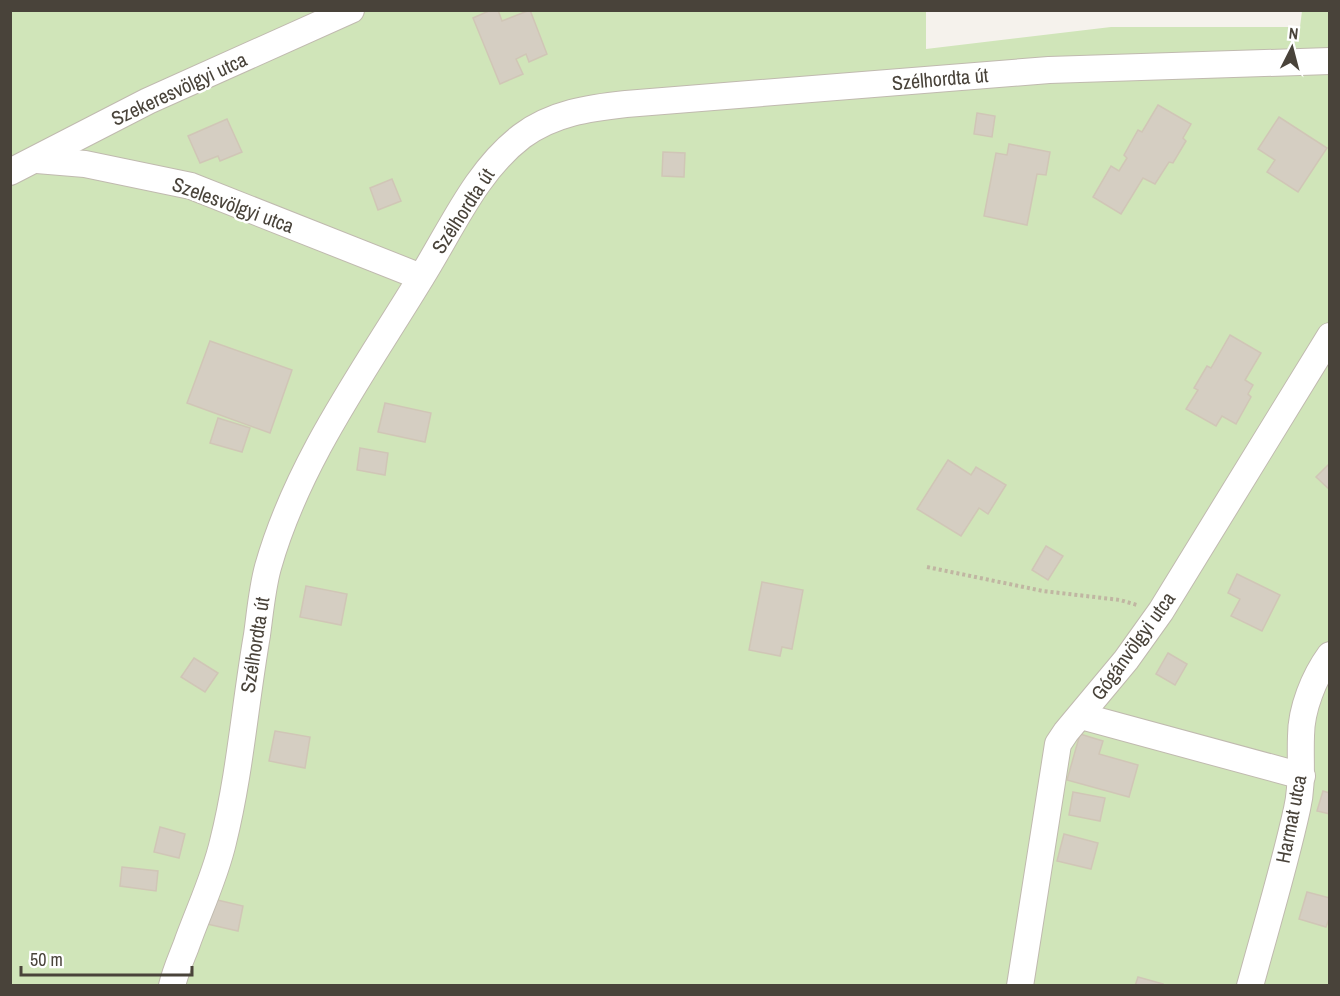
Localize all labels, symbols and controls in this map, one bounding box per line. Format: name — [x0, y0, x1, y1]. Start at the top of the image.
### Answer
north arrow — [1262, 18, 1322, 78]
text: N — [1288, 22, 1299, 45]
street label: Szekeresvölgyi utca — [107, 45, 251, 132]
street label: Szélhordta út — [891, 61, 990, 96]
street label: Szélhordta út — [425, 162, 500, 259]
street label: Szelesvölgyi utca — [169, 170, 298, 239]
street label: Gógánvölgyi utca — [1084, 586, 1181, 705]
street label: Szélhordta út — [234, 595, 275, 695]
street label: Harmat utca — [1269, 772, 1312, 865]
scale bar — [21, 939, 192, 977]
text: 50 m — [30, 947, 63, 972]

